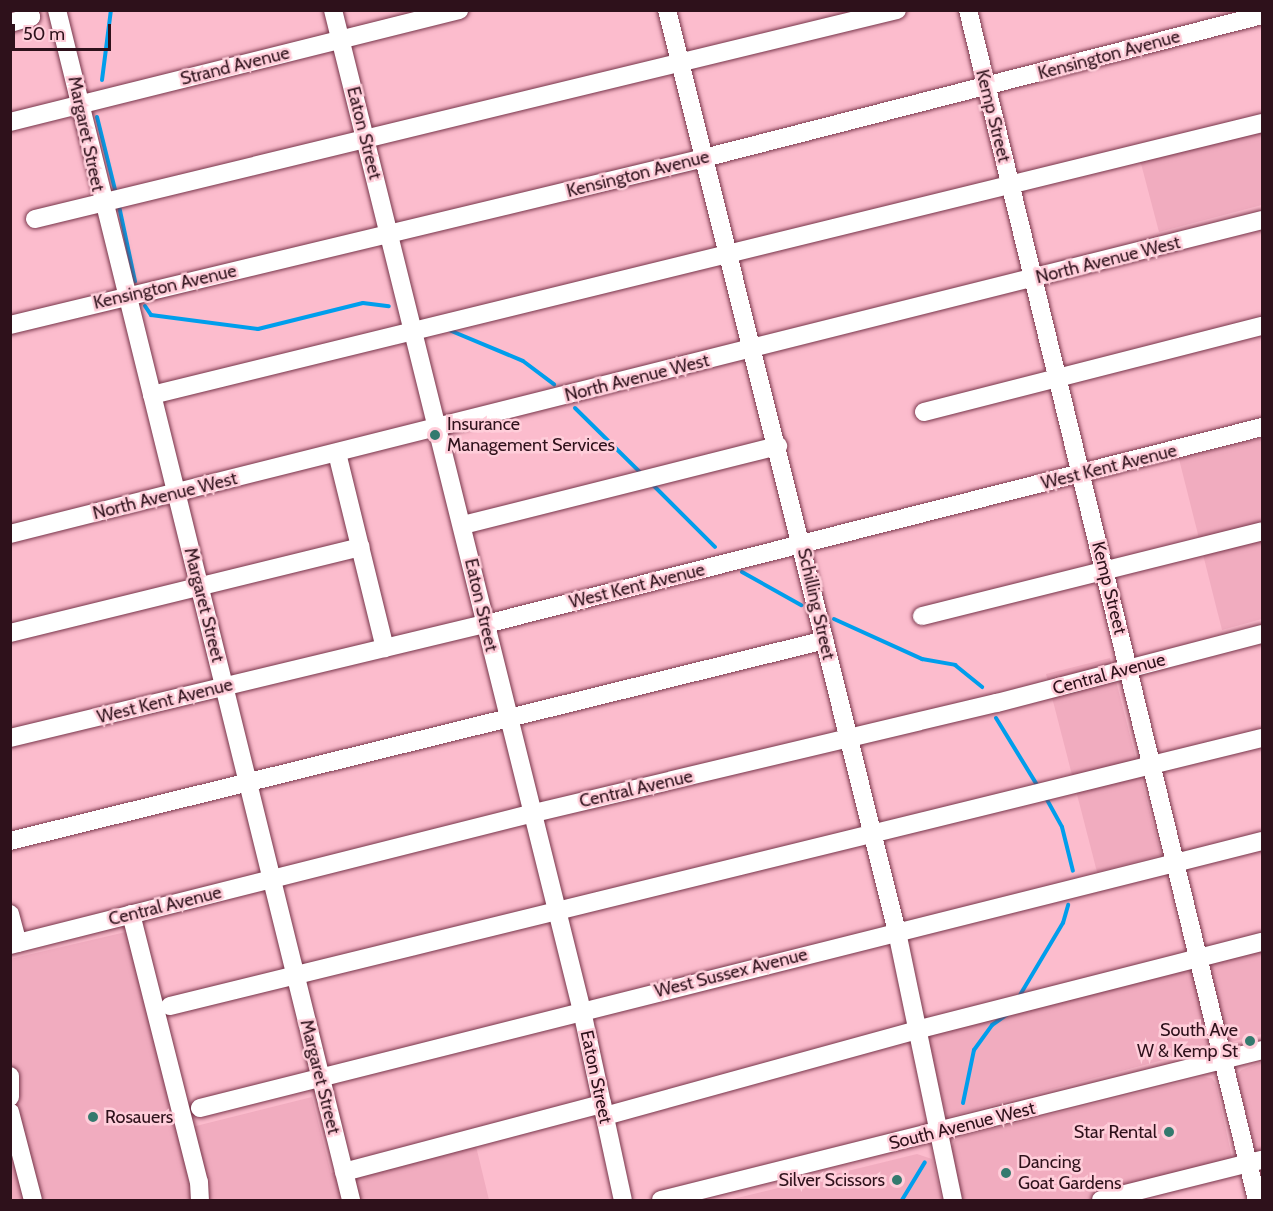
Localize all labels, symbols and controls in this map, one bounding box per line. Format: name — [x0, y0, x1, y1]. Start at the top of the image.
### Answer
scale bar — [15, 12, 114, 50]
text: 50 m — [23, 23, 65, 45]
street label: Kensington Avenue — [1036, 26, 1182, 84]
street label: Strand Avenue — [178, 42, 292, 90]
street label: Kemp Street — [971, 67, 1015, 165]
street label: Margaret Street — [63, 74, 109, 194]
street label: Eaton Street — [342, 84, 386, 182]
street label: Kensington Avenue — [564, 146, 712, 202]
street label: North Avenue West — [1034, 232, 1182, 288]
street label: Kensington Avenue — [91, 260, 239, 314]
street label: North Avenue West — [563, 350, 711, 406]
place label: Insurance Management Services — [447, 414, 615, 456]
marker: Insurance Management Services — [428, 428, 442, 442]
street label: West Kent Avenue — [1039, 440, 1179, 494]
street label: North Avenue West — [91, 468, 239, 524]
street label: Kemp Street — [1087, 539, 1131, 637]
street label: Margaret Street — [179, 545, 229, 665]
street label: Schilling Street — [793, 546, 839, 662]
street label: Eaton Street — [460, 556, 502, 654]
street label: West Kent Avenue — [567, 559, 707, 613]
street label: Central Avenue — [1050, 649, 1168, 699]
street label: West Kent Avenue — [95, 674, 235, 728]
street label: Central Avenue — [577, 765, 695, 813]
street label: Central Avenue — [106, 882, 224, 930]
street label: West Sussex Avenue — [652, 944, 810, 1002]
street label: Margaret Street — [295, 1017, 345, 1137]
place label: South Ave W & Kemp St — [1137, 1020, 1238, 1062]
street label: Eaton Street — [576, 1028, 616, 1126]
marker: South Ave W & Kemp St — [1243, 1034, 1257, 1048]
street label: South Avenue West — [887, 1097, 1037, 1155]
place label: Rosauers — [105, 1106, 173, 1128]
marker: Rosauers — [86, 1110, 100, 1124]
place label: Star Rental — [1074, 1121, 1157, 1143]
marker: Star Rental — [1162, 1125, 1176, 1139]
place label: Dancing Goat Gardens — [1018, 1152, 1121, 1194]
marker: Dancing Goat Gardens — [999, 1166, 1013, 1180]
place label: Silver Scissors — [779, 1169, 885, 1191]
marker: Silver Scissors — [890, 1173, 904, 1187]

